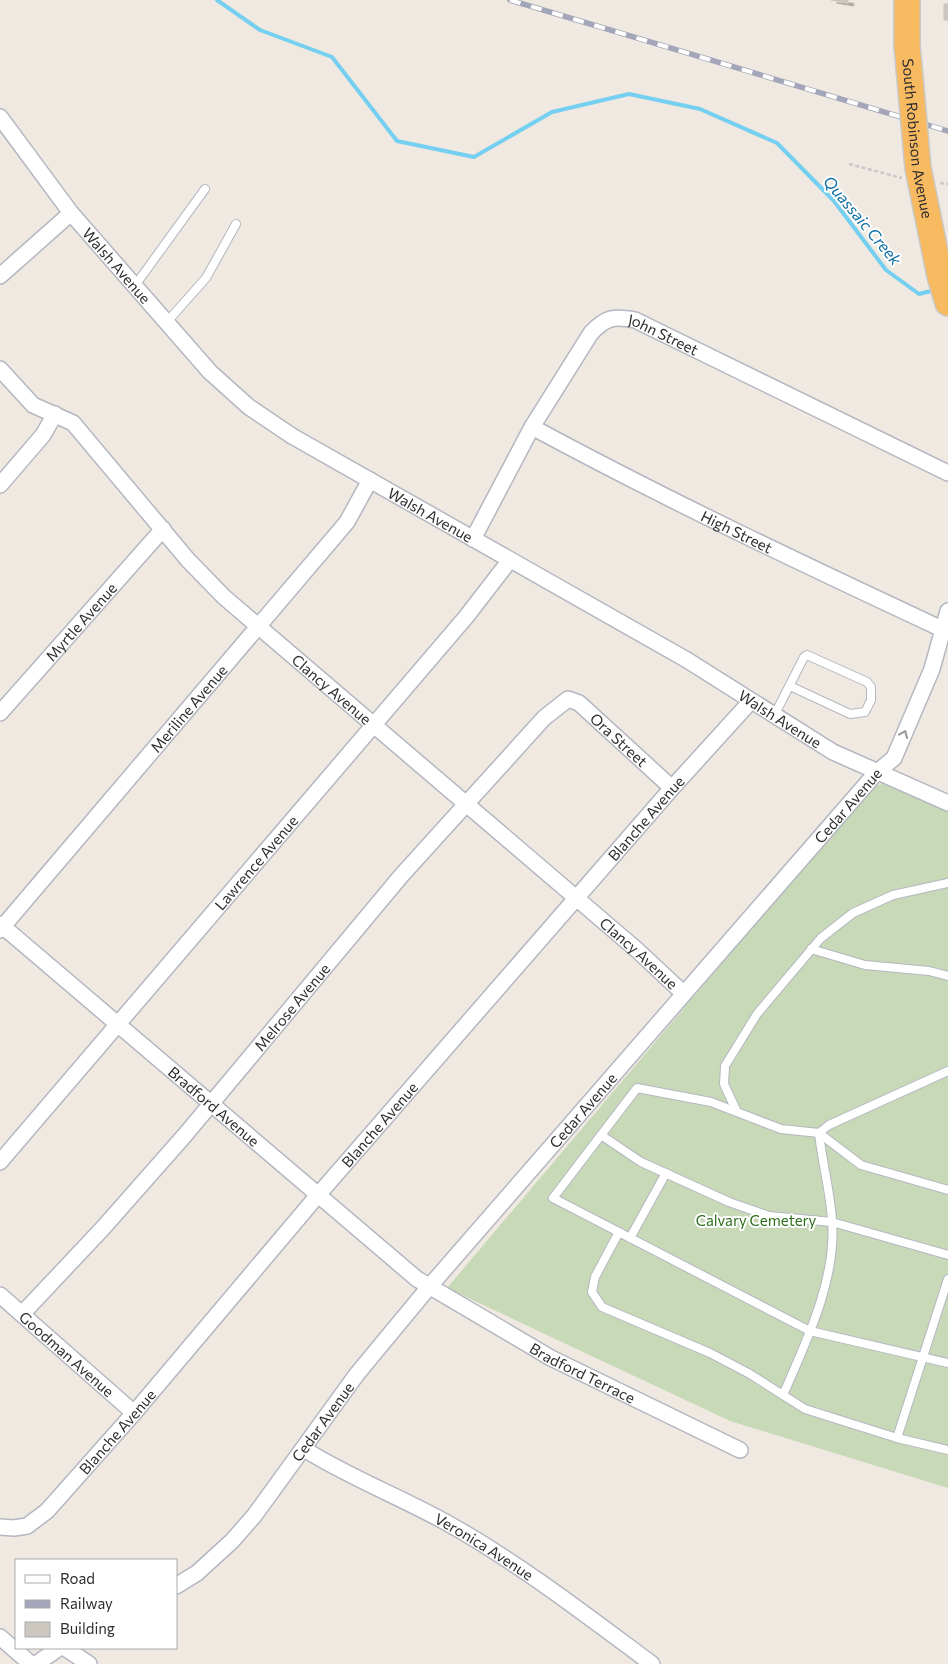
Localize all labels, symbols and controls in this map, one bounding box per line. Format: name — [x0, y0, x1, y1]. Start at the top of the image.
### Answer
street label: South Robinson Avenue — [899, 58, 937, 220]
water label: Quassaic Creek — [820, 171, 906, 269]
street label: Walsh Avenue — [79, 224, 155, 307]
street label: John Street — [627, 310, 701, 359]
street label: Walsh Avenue — [385, 483, 476, 546]
street label: High Street — [698, 507, 775, 557]
street label: Myrtle Avenue — [42, 579, 120, 665]
street label: Clancy Avenue — [288, 650, 375, 728]
street label: Meriline Avenue — [146, 661, 231, 756]
street label: Walsh Avenue — [735, 686, 825, 752]
street label: Ora Street — [587, 709, 651, 770]
one-way arrow — [899, 731, 909, 739]
street label: Cedar Avenue — [810, 764, 885, 847]
street label: Blanche Avenue — [604, 772, 688, 864]
street label: Lawrence Avenue — [211, 811, 302, 914]
street label: Clancy Avenue — [596, 913, 682, 993]
street label: Melrose Avenue — [250, 959, 334, 1054]
street label: Bradford Avenue — [165, 1062, 263, 1150]
street label: Cedar Avenue — [545, 1069, 620, 1152]
street label: Blanche Avenue — [338, 1078, 421, 1171]
park label: Calvary Cemetery — [696, 1211, 817, 1229]
street label: Goodman Avenue — [16, 1307, 118, 1400]
street label: Bradford Terrace — [527, 1339, 638, 1407]
street label: Cedar Avenue — [288, 1378, 357, 1465]
street label: Blanche Avenue — [75, 1386, 159, 1478]
street label: Veronica Avenue — [432, 1509, 537, 1584]
legend — [15, 1559, 178, 1649]
text: Road — [60, 1569, 95, 1587]
text: Railway — [60, 1594, 113, 1612]
text: Building — [60, 1619, 115, 1637]

